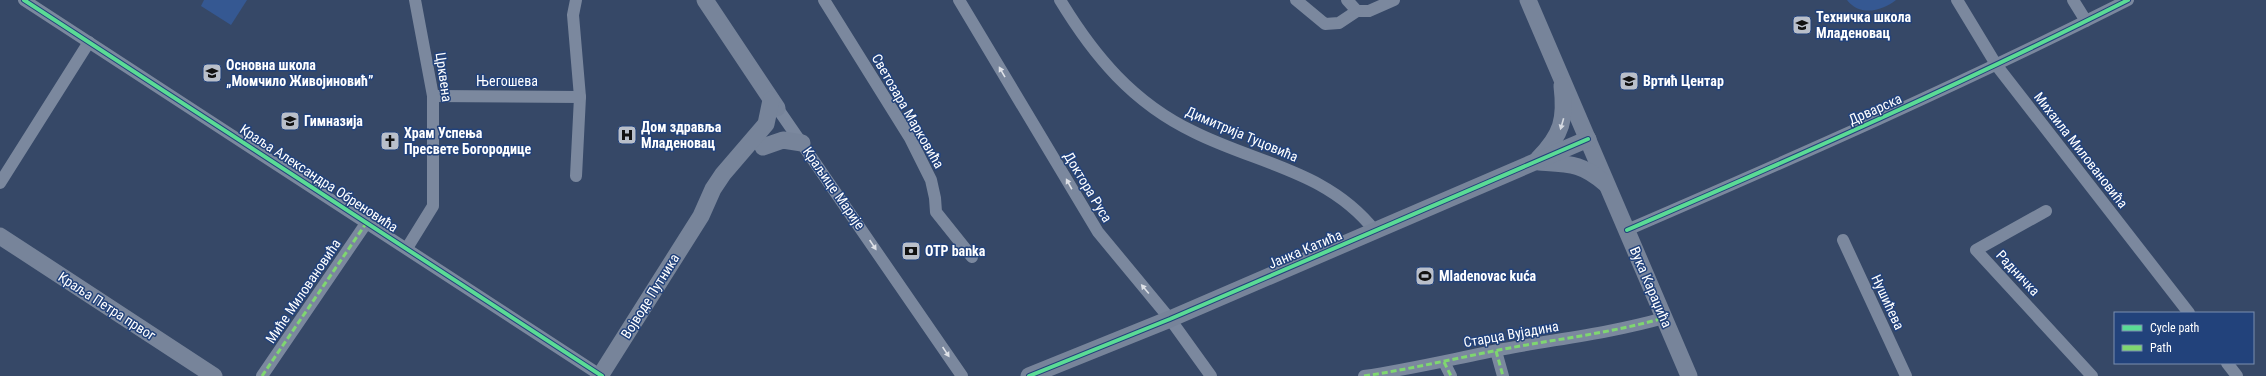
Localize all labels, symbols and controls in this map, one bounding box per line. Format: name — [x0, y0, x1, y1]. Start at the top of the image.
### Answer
place label: Техничка школа Младеновац — [1816, 9, 1911, 41]
school or university icon: Техничка школа Младеновац — [1791, 14, 1813, 36]
street label: Црквена — [433, 51, 455, 103]
street label: Светозара Марковића — [869, 51, 947, 171]
place label: Основна школа „Момчило Живојиновић” — [226, 57, 373, 89]
school or university icon: Основна школа „Момчило Живојиновић” — [201, 62, 223, 84]
one-way arrow — [998, 66, 1005, 78]
school or university icon: Вртић Центар — [1618, 70, 1640, 92]
street label: Његошева — [476, 73, 538, 89]
place label: Вртић Центар — [1643, 73, 1724, 89]
street label: Михаила Миловановића — [2031, 89, 2131, 211]
street label: Дрварска — [1846, 90, 1904, 128]
street label: Димитрија Туцовића — [1184, 103, 1300, 165]
school or university icon: Гимназија — [279, 110, 301, 132]
place label: Гимназија — [304, 113, 363, 129]
one-way arrow — [1558, 117, 1564, 130]
place label: Дом здравља Младеновац — [641, 119, 722, 151]
street label: Краља Александра Обреновића — [237, 121, 401, 235]
hospital icon: Дом здравља Младеновац — [616, 124, 638, 146]
place label: Храм Успења Пресвете Богородице — [404, 125, 532, 157]
church icon: Храм Успења Пресвете Богородице — [379, 130, 401, 152]
street label: Краљице Марије — [800, 144, 869, 233]
street label: Доктора Руса — [1061, 149, 1115, 225]
one-way arrow — [1065, 178, 1072, 190]
street label: Јанка Катића — [1266, 226, 1344, 272]
street label: Миће Миловановића — [262, 236, 344, 346]
one-way arrow — [869, 239, 877, 250]
bank icon: OTP banka — [900, 240, 922, 262]
place label: OTP banka — [925, 243, 986, 259]
street label: Вука Караџића — [1627, 244, 1675, 330]
street label: Радничка — [1993, 247, 2043, 299]
street label: Војводе Путника — [618, 251, 682, 341]
sports icon: Mladenovac kuća — [1414, 265, 1436, 287]
place label: Mladenovac kuća — [1439, 268, 1537, 284]
street label: Краља Петра првог — [55, 269, 159, 343]
street label: Нушићева — [1868, 272, 1908, 332]
one-way arrow — [1140, 284, 1149, 294]
legend — [2114, 312, 2254, 364]
street label: Старца Вујадина — [1462, 318, 1560, 350]
text: Cycle path — [2150, 321, 2200, 335]
text: Path — [2150, 341, 2172, 355]
one-way arrow — [942, 347, 950, 357]

